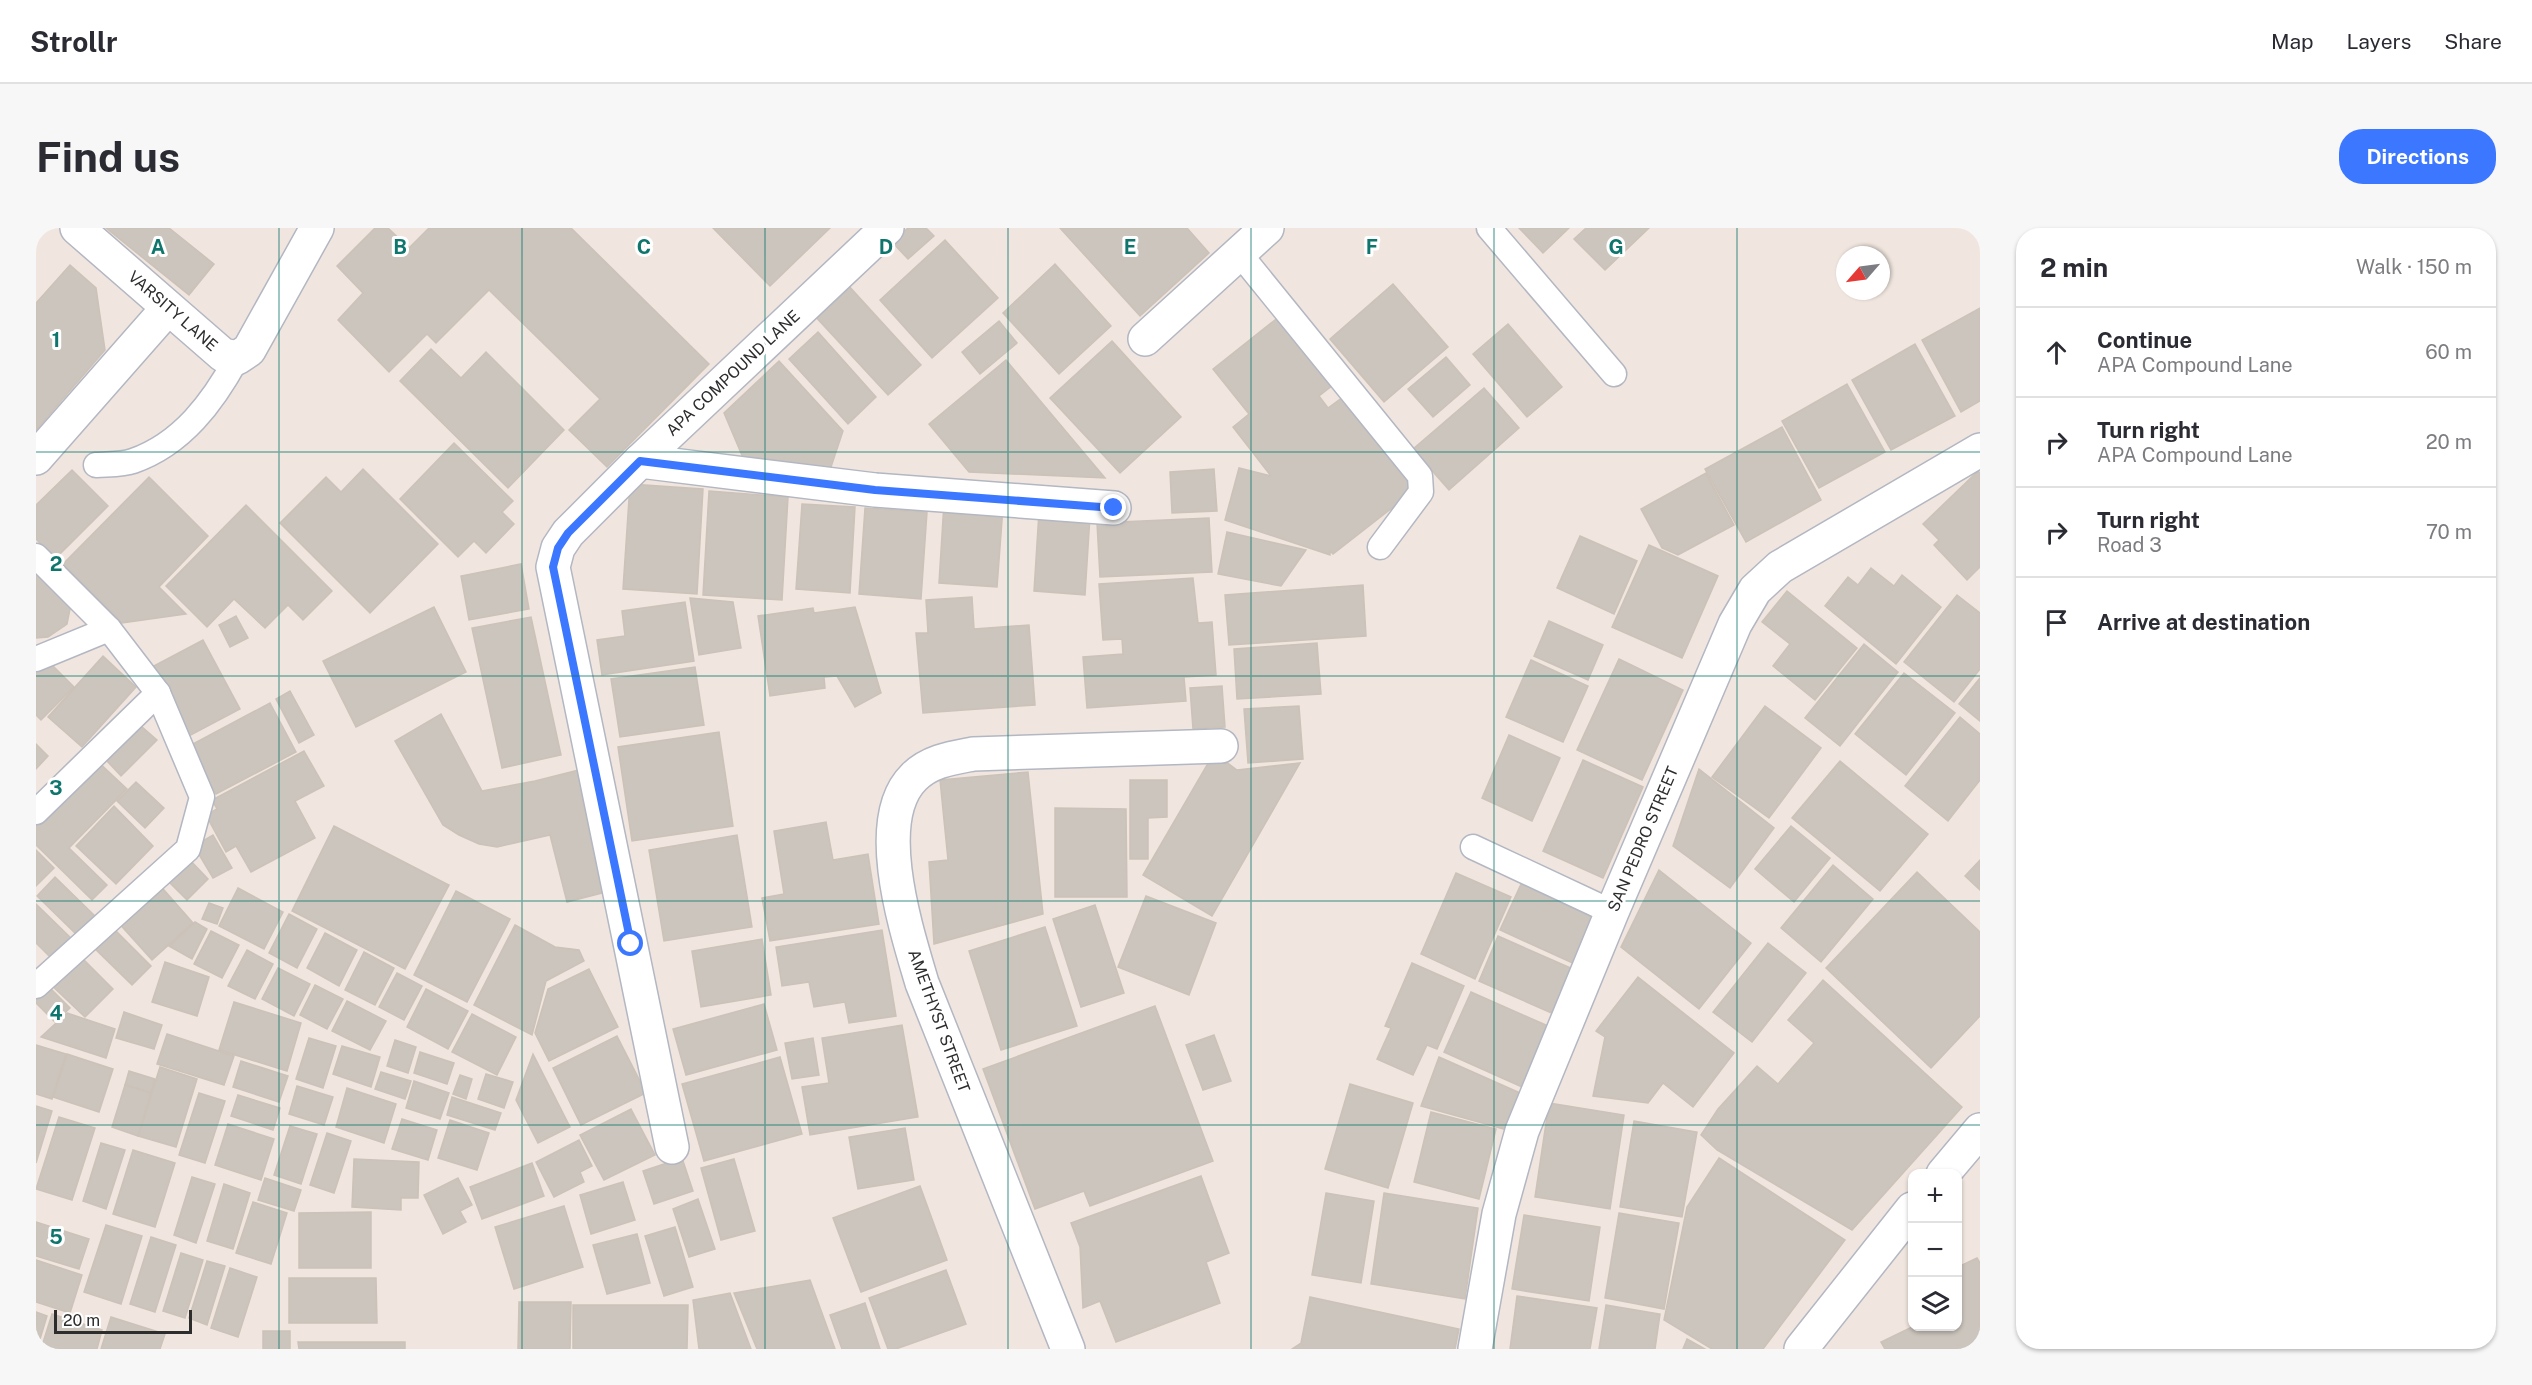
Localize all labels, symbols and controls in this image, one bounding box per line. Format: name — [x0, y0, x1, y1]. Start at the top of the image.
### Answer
text: Strollr — [30, 25, 118, 58]
text: Map — [2271, 29, 2314, 54]
text: Layers — [2347, 29, 2411, 54]
text: Share — [2444, 29, 2502, 54]
button: Directions — [2339, 129, 2496, 184]
text: Find us — [36, 132, 180, 181]
text: A — [151, 235, 165, 259]
text: B — [393, 235, 407, 259]
text: C — [637, 235, 651, 259]
text: D — [879, 235, 893, 259]
text: E — [1124, 235, 1136, 259]
text: F — [1366, 235, 1378, 259]
text: G — [1608, 235, 1624, 259]
north arrow — [1836, 246, 1890, 300]
text: 2 min — [2040, 252, 2108, 283]
text: Walk · 150 m — [2356, 255, 2472, 279]
street label: VARSITY LANE — [124, 267, 222, 355]
street label: APA COMPOUND LANE — [662, 306, 804, 440]
text: Continue — [2097, 327, 2192, 353]
text: 1 — [52, 328, 60, 352]
icon: ahead — [2040, 336, 2073, 369]
text: 60 m — [2425, 340, 2472, 364]
text: APA Compound Lane — [2097, 353, 2293, 377]
text: Turn right — [2097, 417, 2200, 443]
icon: right — [2040, 426, 2073, 459]
text: 20 m — [2426, 430, 2472, 454]
text: APA Compound Lane — [2097, 443, 2293, 467]
route end — [1100, 494, 1126, 520]
text: Turn right — [2097, 507, 2200, 533]
icon: right — [2040, 516, 2073, 549]
text: 70 m — [2426, 520, 2472, 544]
text: Road 3 — [2097, 533, 2162, 557]
text: 2 — [50, 552, 62, 576]
icon: arrive — [2040, 606, 2073, 639]
text: Arrive at destination — [2097, 609, 2310, 635]
street label: SAN PEDRO STREET — [1604, 763, 1682, 914]
text: 3 — [49, 776, 63, 800]
route start — [617, 930, 643, 956]
street label: AMETHYST STREET — [904, 947, 974, 1096]
text: 4 — [49, 1001, 63, 1025]
map controls — [1908, 1169, 1962, 1331]
button: + — [1908, 1169, 1962, 1223]
button: − — [1908, 1223, 1962, 1277]
text: 5 — [49, 1225, 63, 1249]
button: layers — [1908, 1277, 1962, 1331]
scale bar — [54, 1307, 192, 1334]
text: 20 m — [63, 1311, 100, 1330]

